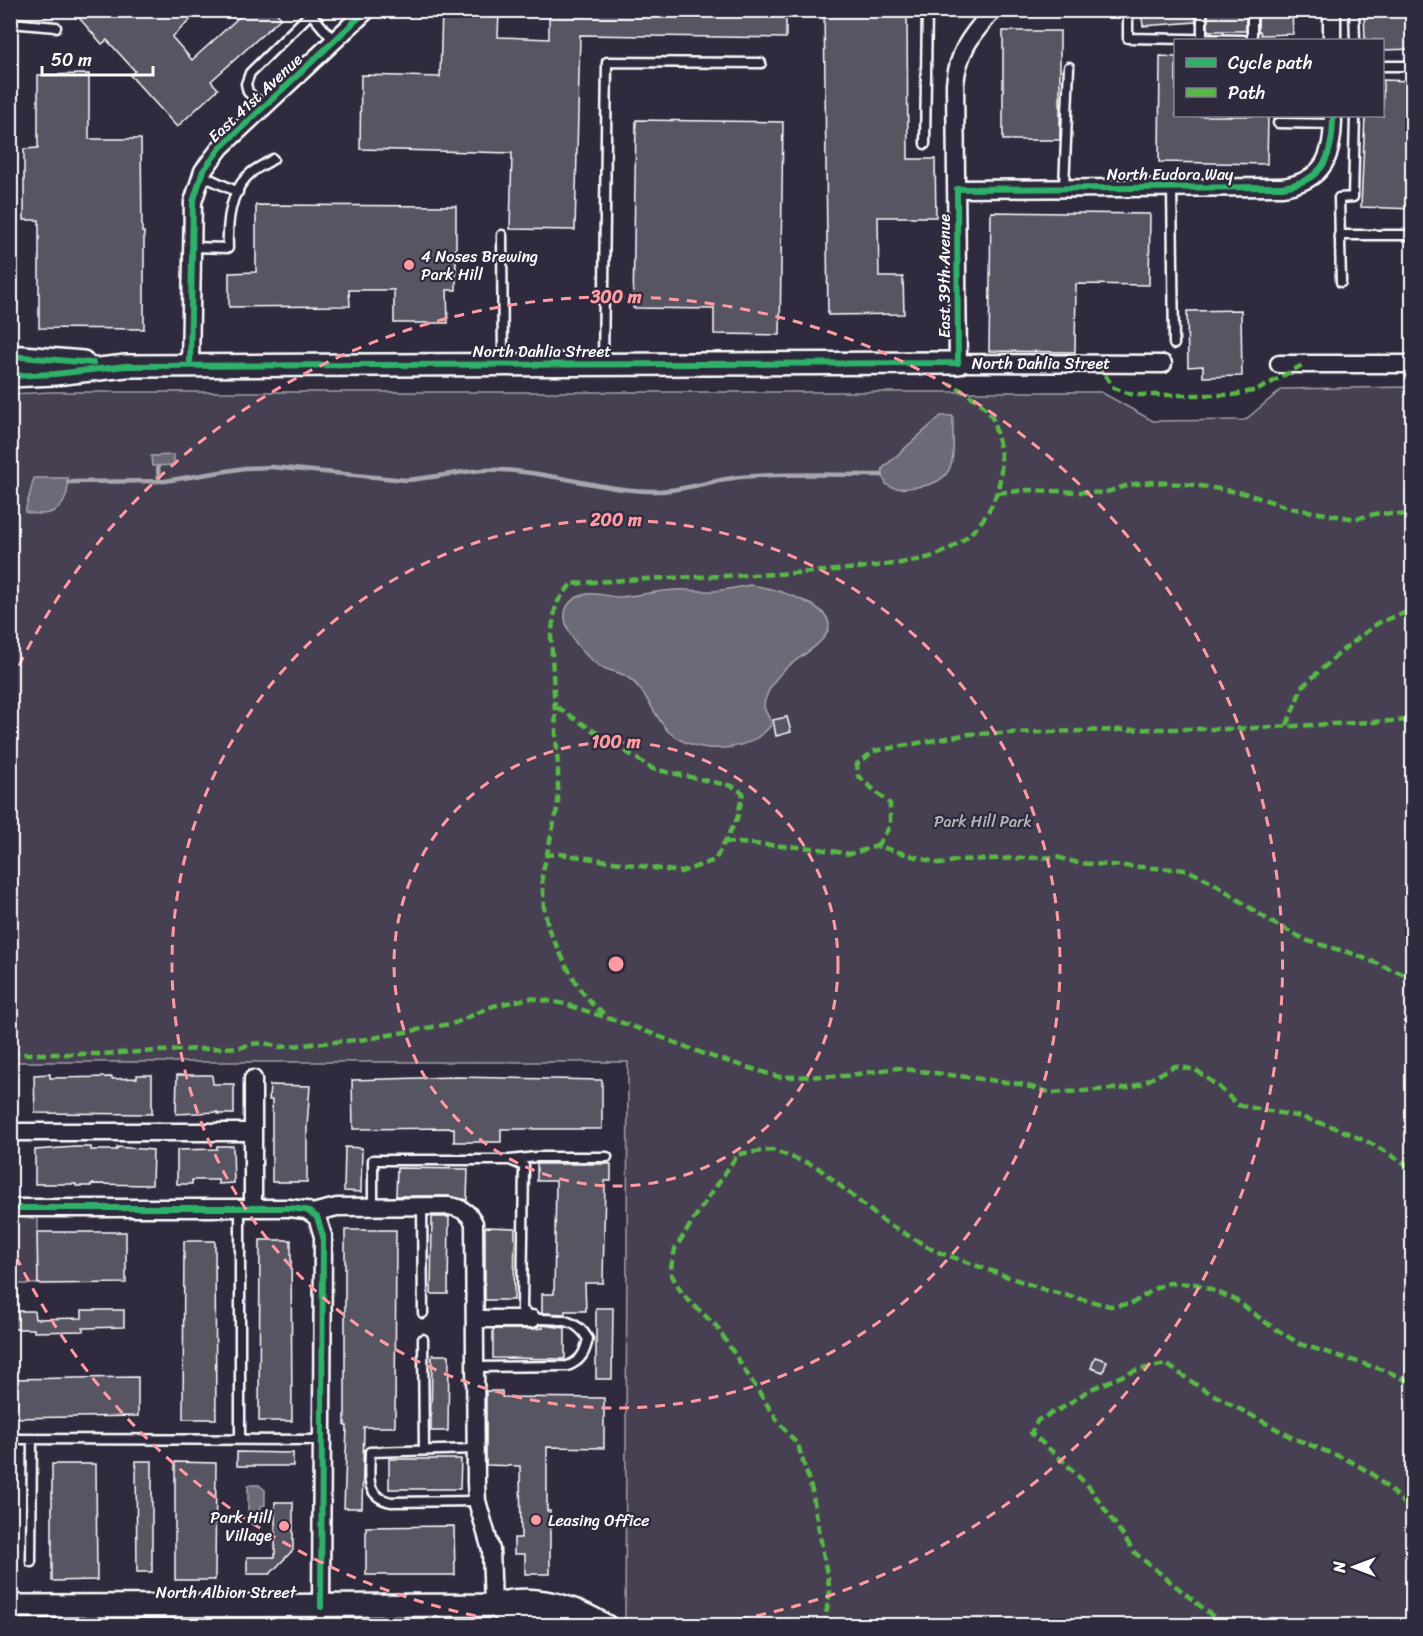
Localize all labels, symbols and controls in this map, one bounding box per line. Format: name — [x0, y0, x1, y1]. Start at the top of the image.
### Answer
scale bar — [42, 39, 153, 77]
legend — [1174, 39, 1384, 117]
text: 50 m — [51, 44, 92, 76]
street label: East 41st Avenue — [201, 46, 309, 150]
text: Cycle path — [1228, 47, 1312, 79]
text: Path — [1228, 77, 1265, 109]
street label: North Eudora Way — [1107, 160, 1234, 189]
street label: East 39th Avenue — [930, 214, 959, 338]
place label: 4 Noses Brewing Park Hill — [421, 242, 538, 289]
marker: 4 Noses Brewing Park Hill — [402, 258, 416, 272]
text: 300 m — [589, 281, 642, 313]
street label: North Dahlia Street — [473, 337, 611, 366]
street label: North Dahlia Street — [972, 349, 1110, 378]
text: 200 m — [589, 504, 642, 536]
text: 100 m — [592, 726, 641, 758]
park label: Park Hill Park — [934, 807, 1032, 836]
centre of rings — [606, 954, 626, 974]
place label: Park Hill Village — [210, 1503, 272, 1550]
place label: Leasing Office — [548, 1506, 649, 1535]
marker: Leasing Office — [529, 1513, 543, 1527]
marker: Park Hill Village — [277, 1519, 291, 1533]
north arrow — [1324, 1537, 1384, 1597]
text: N — [1325, 1561, 1354, 1574]
street label: North Albion Street — [156, 1578, 297, 1607]

